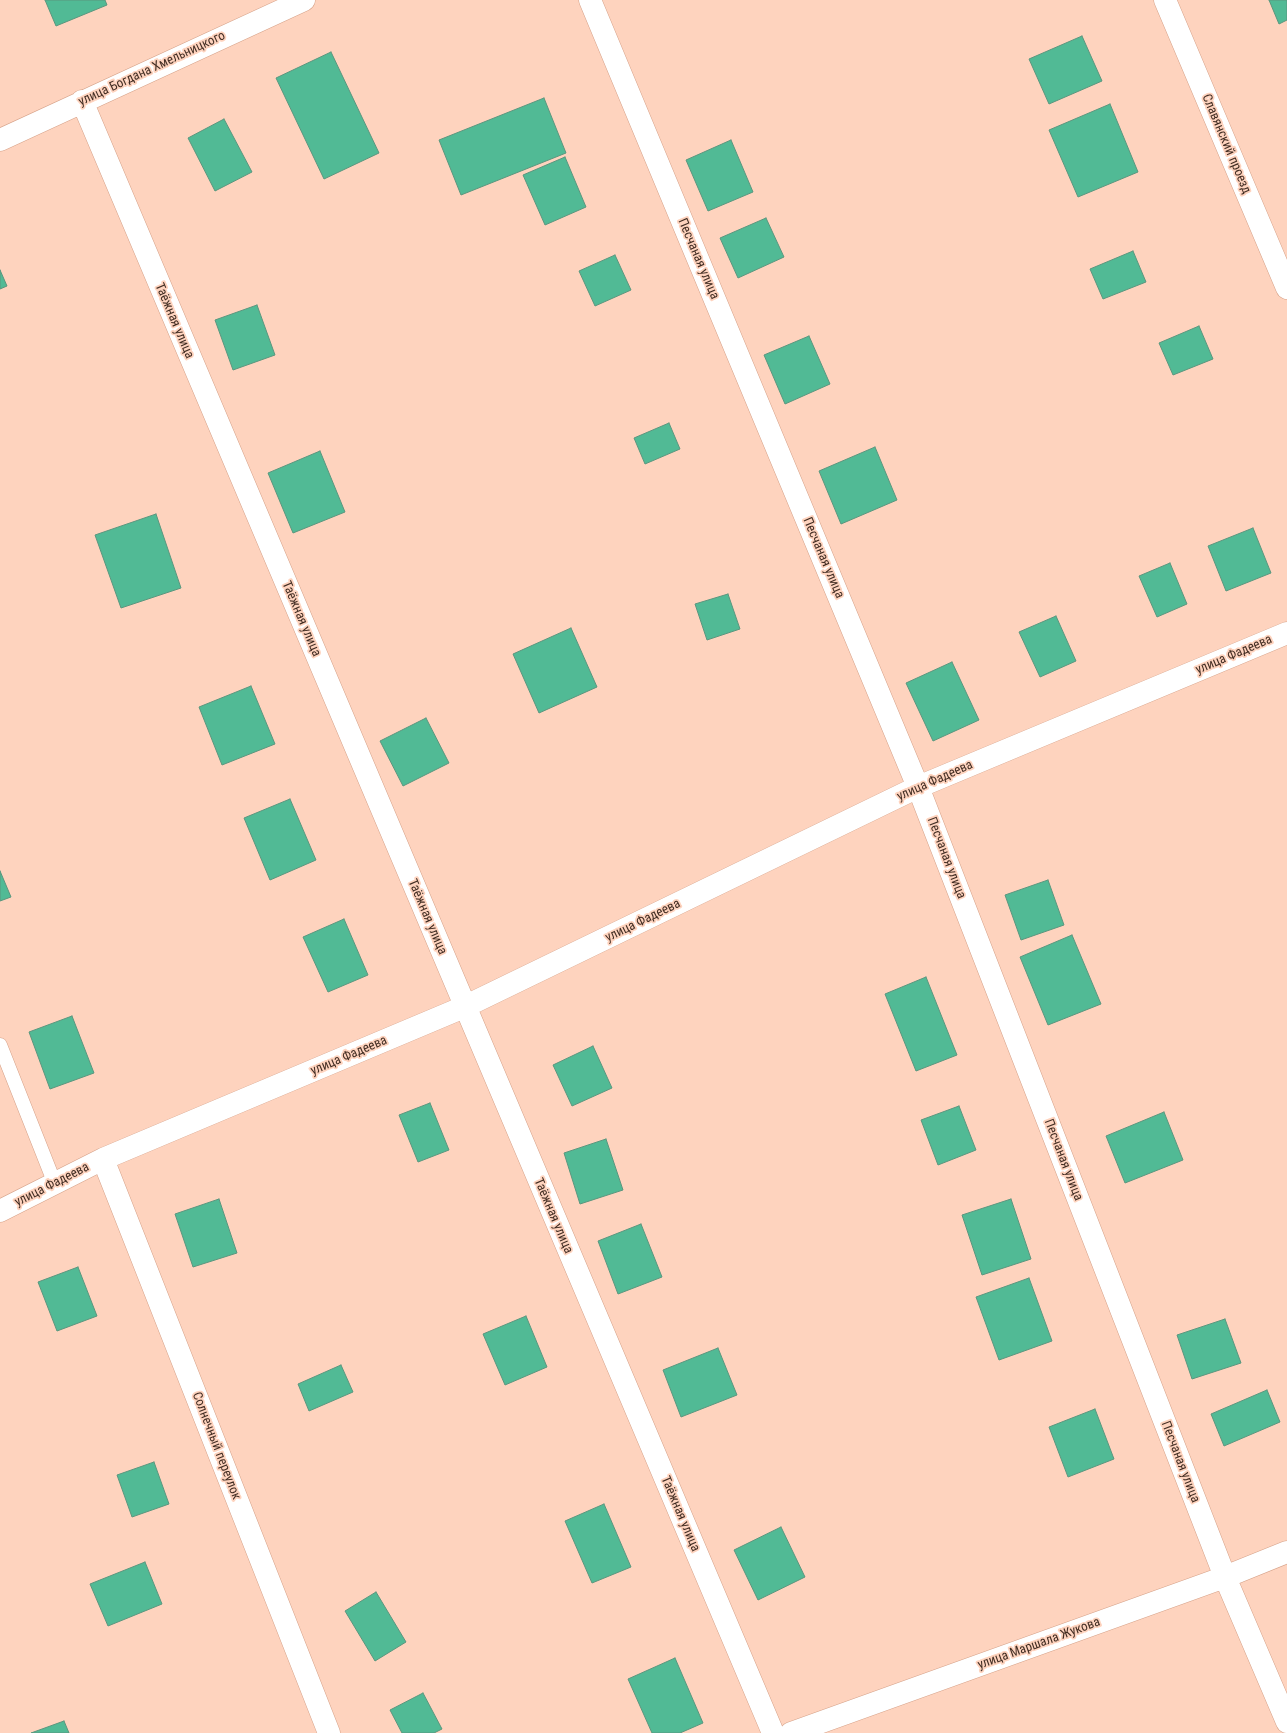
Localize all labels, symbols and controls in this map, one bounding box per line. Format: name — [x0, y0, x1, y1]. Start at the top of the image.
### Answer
street label: улица Богдана Хмельницкого — [76, 28, 228, 110]
street label: Славянский проезд — [1198, 92, 1254, 196]
street label: Песчаная улица — [674, 216, 722, 302]
street label: Таёжная улица — [151, 281, 197, 361]
street label: Песчаная улица — [799, 515, 847, 601]
street label: Таёжная улица — [278, 579, 324, 659]
street label: улица Фадеева — [1193, 632, 1275, 678]
street label: улица Фадеева — [895, 757, 975, 805]
street label: Песчаная улица — [923, 815, 969, 901]
street label: Таёжная улица — [404, 877, 450, 957]
street label: улица Фадеева — [603, 896, 683, 946]
street label: улица Фадеева — [308, 1033, 390, 1079]
street label: Песчаная улица — [1040, 1117, 1086, 1203]
street label: улица Фадеева — [12, 1160, 92, 1210]
street label: Таёжная улица — [530, 1176, 576, 1256]
street label: Солнечный переулок — [188, 1390, 244, 1502]
street label: Песчаная улица — [1157, 1419, 1203, 1505]
street label: Таёжная улица — [657, 1474, 703, 1554]
street label: улица Маршала Жукова — [976, 1615, 1102, 1673]

